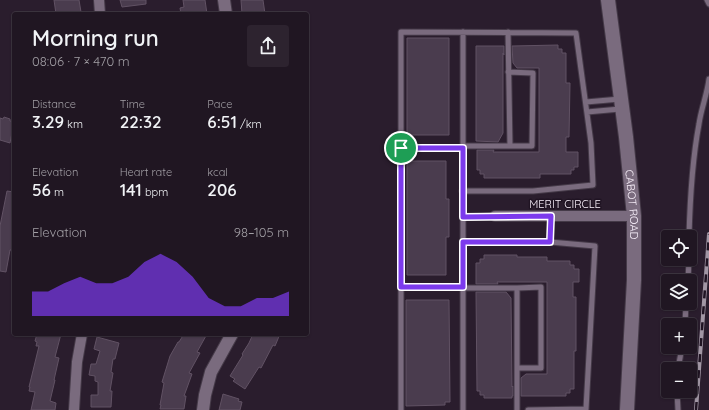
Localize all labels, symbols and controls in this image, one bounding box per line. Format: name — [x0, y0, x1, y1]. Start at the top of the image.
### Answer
text: Morning run — [32, 24, 159, 52]
button: share — [247, 25, 289, 67]
text: 08:06 · 7 × 470 m — [32, 53, 130, 69]
text: Distance — [32, 97, 76, 111]
text: Time — [120, 97, 145, 111]
text: Pace — [207, 97, 232, 111]
text: 3.29 — [32, 111, 64, 132]
text: 22:32 — [120, 111, 162, 132]
text: 6:51 — [207, 111, 237, 132]
text: km — [64, 117, 83, 131]
text: /km — [237, 117, 262, 131]
pin — [384, 131, 418, 165]
icon: arrive — [390, 137, 412, 159]
text: Elevation — [32, 165, 78, 179]
text: Heart rate — [120, 165, 172, 179]
text: kcal — [207, 165, 228, 179]
street label: CABOT ROAD — [622, 169, 641, 240]
text: 56 — [32, 179, 51, 200]
text: 141 — [120, 179, 142, 200]
text: 206 — [207, 179, 237, 200]
text: m — [51, 185, 64, 199]
text: bpm — [142, 185, 168, 199]
street label: MERIT CIRCLE — [529, 197, 601, 211]
text: Elevation — [32, 224, 87, 240]
text: 98–105 m — [234, 224, 289, 240]
map controls — [661, 230, 697, 398]
button: locate — [661, 230, 697, 266]
button: layers — [661, 274, 697, 310]
button: + — [661, 318, 697, 354]
button: − — [661, 362, 697, 398]

